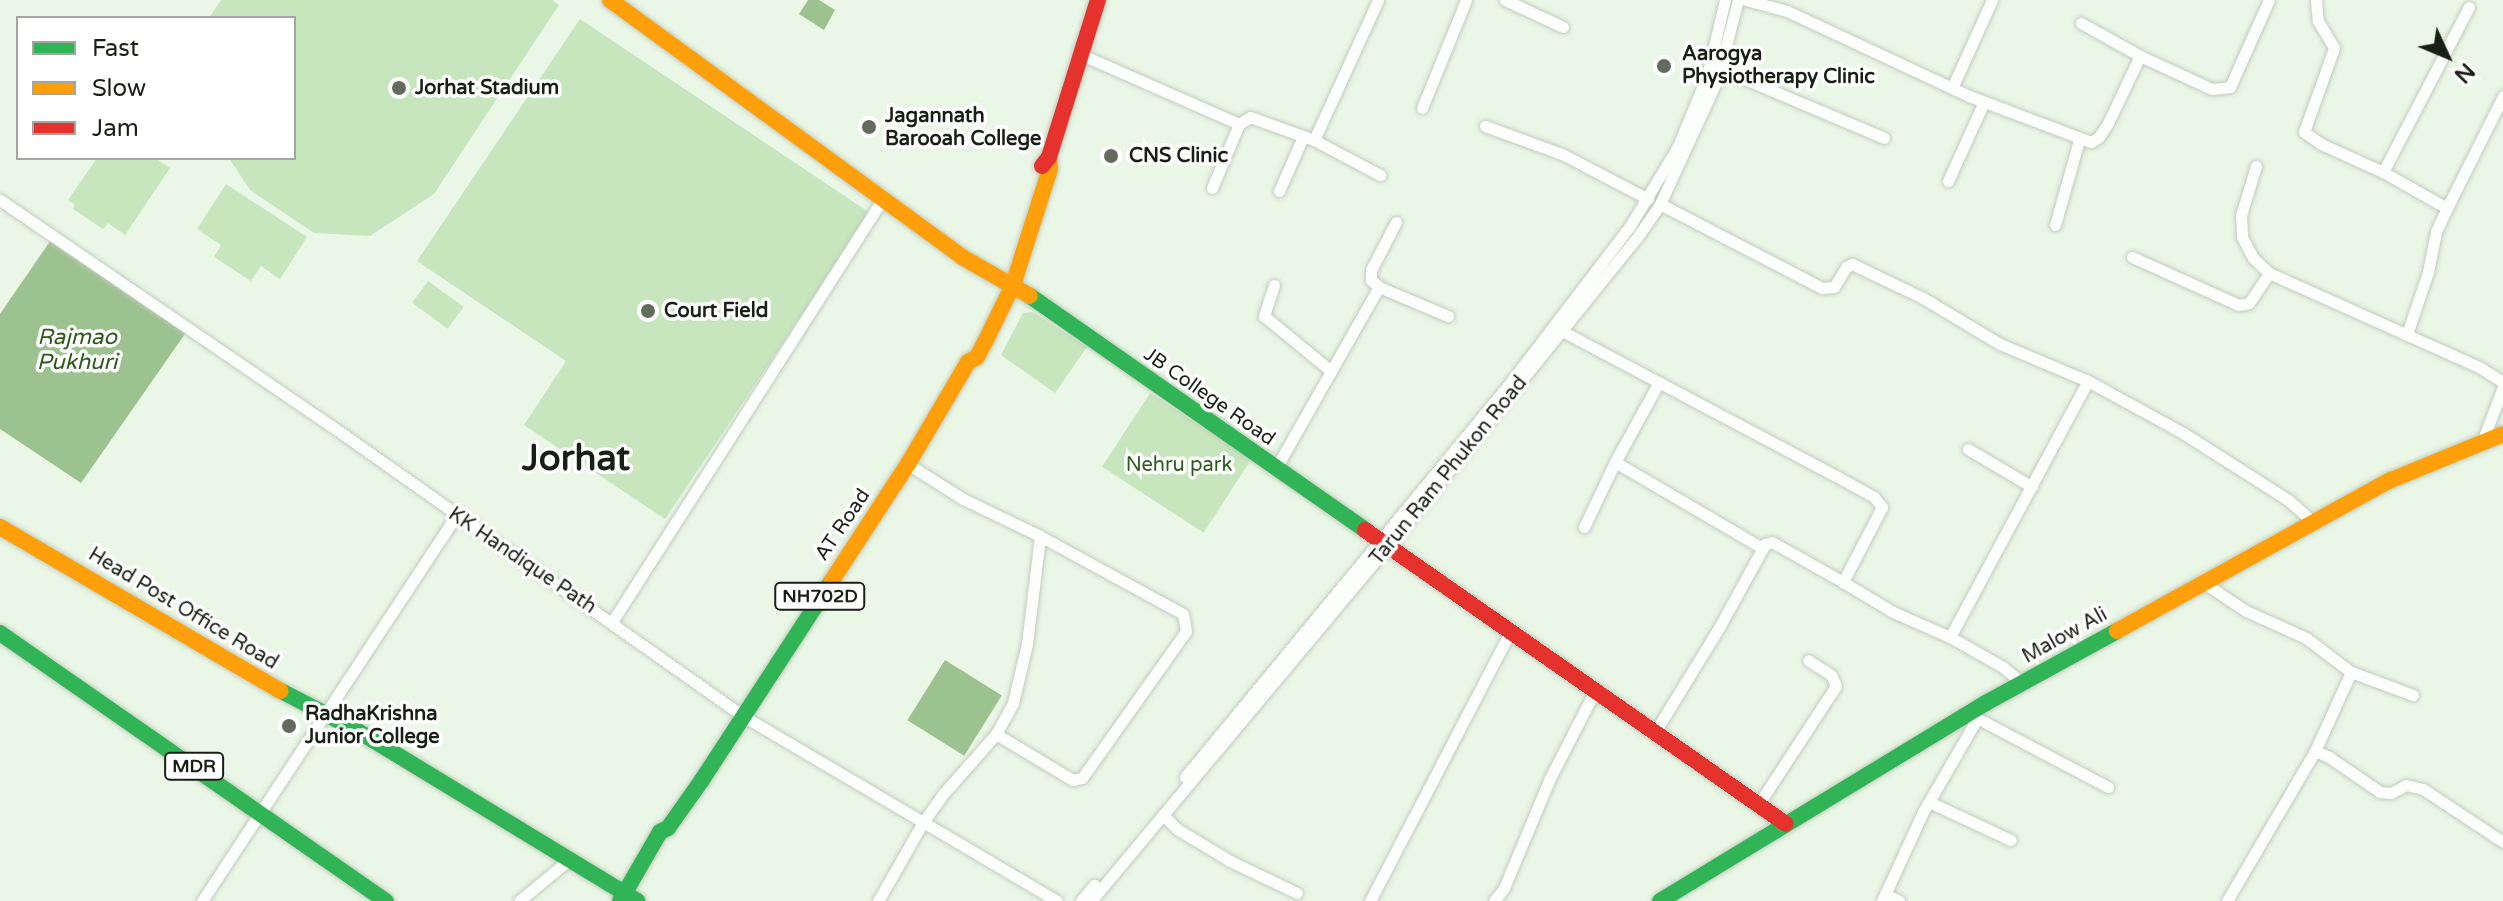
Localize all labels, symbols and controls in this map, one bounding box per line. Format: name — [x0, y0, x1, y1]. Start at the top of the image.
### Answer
legend — [16, 16, 296, 160]
north arrow — [2407, 16, 2487, 96]
text: Fast — [92, 34, 139, 63]
place label: Aarogya Physiotherapy Clinic — [1682, 42, 1875, 89]
marker: Aarogya Physiotherapy Clinic — [1653, 55, 1675, 77]
text: N — [2449, 57, 2480, 88]
text: Slow — [92, 74, 146, 103]
place label: Jorhat Stadium — [415, 76, 559, 100]
marker: Jorhat Stadium — [390, 79, 408, 97]
place label: Jagannath Barooah College — [885, 104, 1041, 151]
text: Jam — [92, 114, 139, 143]
marker: Jagannath Barooah College — [860, 118, 878, 136]
place label: CNS Clinic — [1129, 144, 1228, 168]
marker: CNS Clinic — [1100, 145, 1122, 167]
place label: Court Field — [664, 299, 768, 323]
marker: Court Field — [639, 302, 657, 320]
water label: Rajmao Pukhuri — [37, 324, 117, 376]
street label: JB College Road — [1139, 343, 1279, 451]
street label: Tarun Ram Phukon Road — [1365, 372, 1533, 570]
district label: Jorhat — [522, 437, 630, 481]
park label: Nehru park — [1126, 453, 1232, 477]
street label: AT Road — [810, 485, 876, 565]
street label: KK Handique Path — [444, 503, 600, 619]
street label: Head Post Office Road — [84, 543, 282, 675]
road number: NH702D — [774, 582, 866, 610]
street label: Malow Ali — [2018, 603, 2112, 669]
place label: RadhaKrishna Junior College — [305, 702, 440, 749]
marker: RadhaKrishna Junior College — [280, 717, 298, 735]
road number: MDR — [164, 752, 224, 780]

